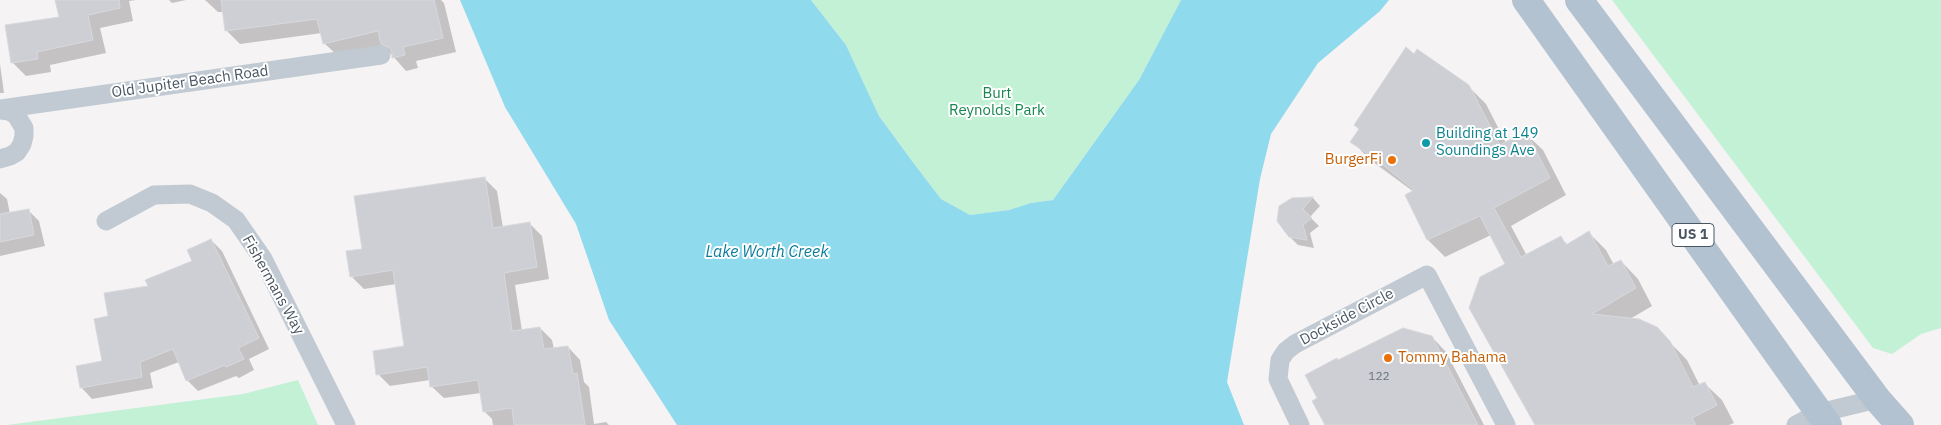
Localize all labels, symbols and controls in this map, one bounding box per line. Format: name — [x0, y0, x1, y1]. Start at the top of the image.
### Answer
street label: Old Jupiter Beach Road — [110, 62, 270, 102]
park label: Burt Reynolds Park — [949, 85, 1045, 120]
place label: Building at 149 Soundings Ave — [1436, 125, 1538, 160]
marker: Building at 149 Soundings Ave — [1420, 137, 1432, 149]
place label: BurgerFi — [1325, 151, 1382, 169]
marker: BurgerFi — [1386, 154, 1398, 166]
road number: US 1 — [1672, 224, 1714, 246]
street label: Fishermans Way — [238, 232, 308, 338]
water label: Lake Worth Creek — [706, 242, 828, 262]
street label: Dockside Circle — [1297, 285, 1397, 349]
place label: Tommy Bahama — [1398, 349, 1507, 367]
marker: Tommy Bahama — [1382, 352, 1394, 364]
house number: 122 — [1368, 370, 1390, 384]

